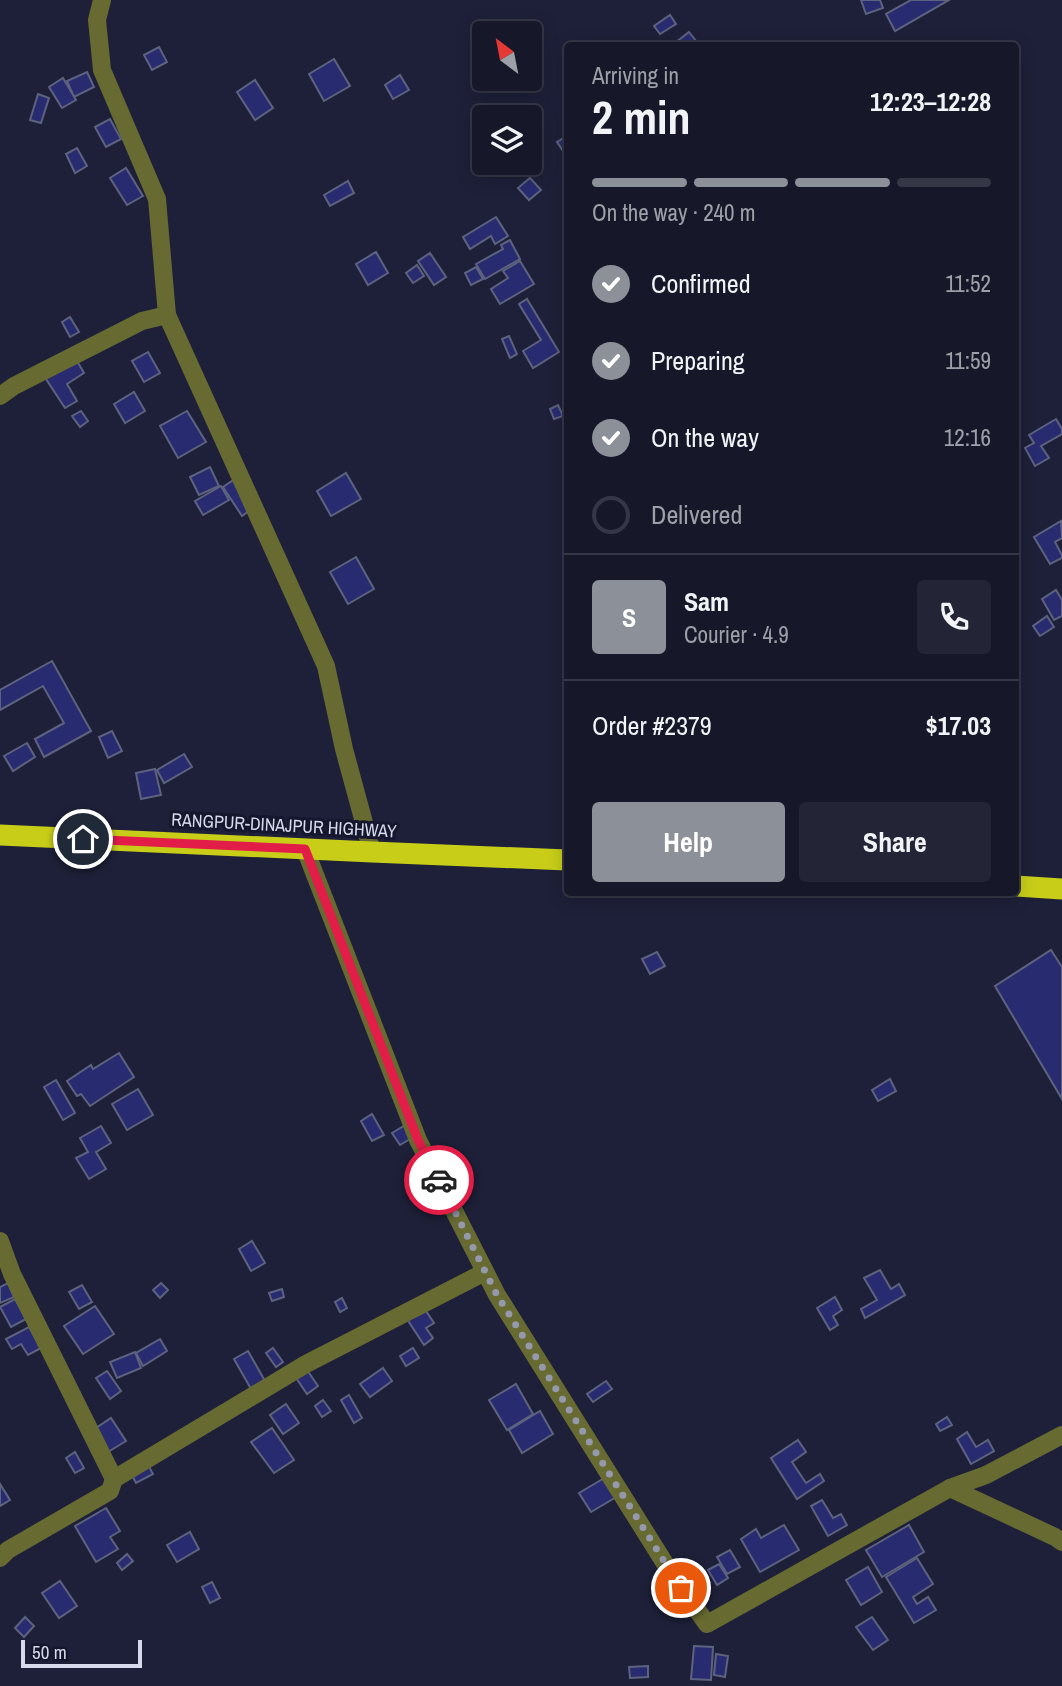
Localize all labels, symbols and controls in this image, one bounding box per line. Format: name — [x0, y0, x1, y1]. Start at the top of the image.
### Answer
north arrow — [472, 21, 542, 91]
map controls — [472, 21, 542, 175]
text: Arriving in — [592, 60, 679, 91]
text: 12:23–12:28 — [870, 84, 991, 119]
text: 2 min — [592, 86, 691, 148]
button: layers — [472, 105, 542, 175]
text: On the way · 240 m — [592, 197, 756, 228]
icon: check — [592, 265, 630, 303]
text: Confirmed — [651, 266, 751, 301]
text: 11:52 — [945, 268, 991, 299]
icon: check — [592, 342, 630, 380]
text: Preparing — [651, 343, 745, 378]
text: 11:59 — [945, 345, 991, 376]
icon: check — [592, 419, 630, 457]
text: On the way — [651, 420, 759, 455]
text: 12:16 — [944, 422, 991, 453]
text: Delivered — [651, 497, 742, 532]
button: phone — [917, 580, 991, 654]
text: Sam — [684, 584, 729, 619]
text: S — [622, 600, 636, 635]
text: Courier · 4.9 — [684, 619, 789, 650]
text: Order #2379 — [592, 708, 712, 743]
text: $17.03 — [926, 708, 991, 743]
button: Help — [592, 802, 785, 882]
button: Share — [799, 802, 991, 882]
street label: RANGPUR-DINAJPUR HIGHWAY — [171, 807, 397, 843]
pin — [53, 809, 113, 869]
icon: home — [64, 820, 102, 858]
courier — [404, 1145, 474, 1215]
icon: car — [420, 1161, 458, 1199]
pin — [651, 1558, 711, 1618]
icon: bag — [662, 1569, 700, 1607]
scale bar — [21, 1637, 142, 1669]
text: 50 m — [32, 1639, 67, 1665]

